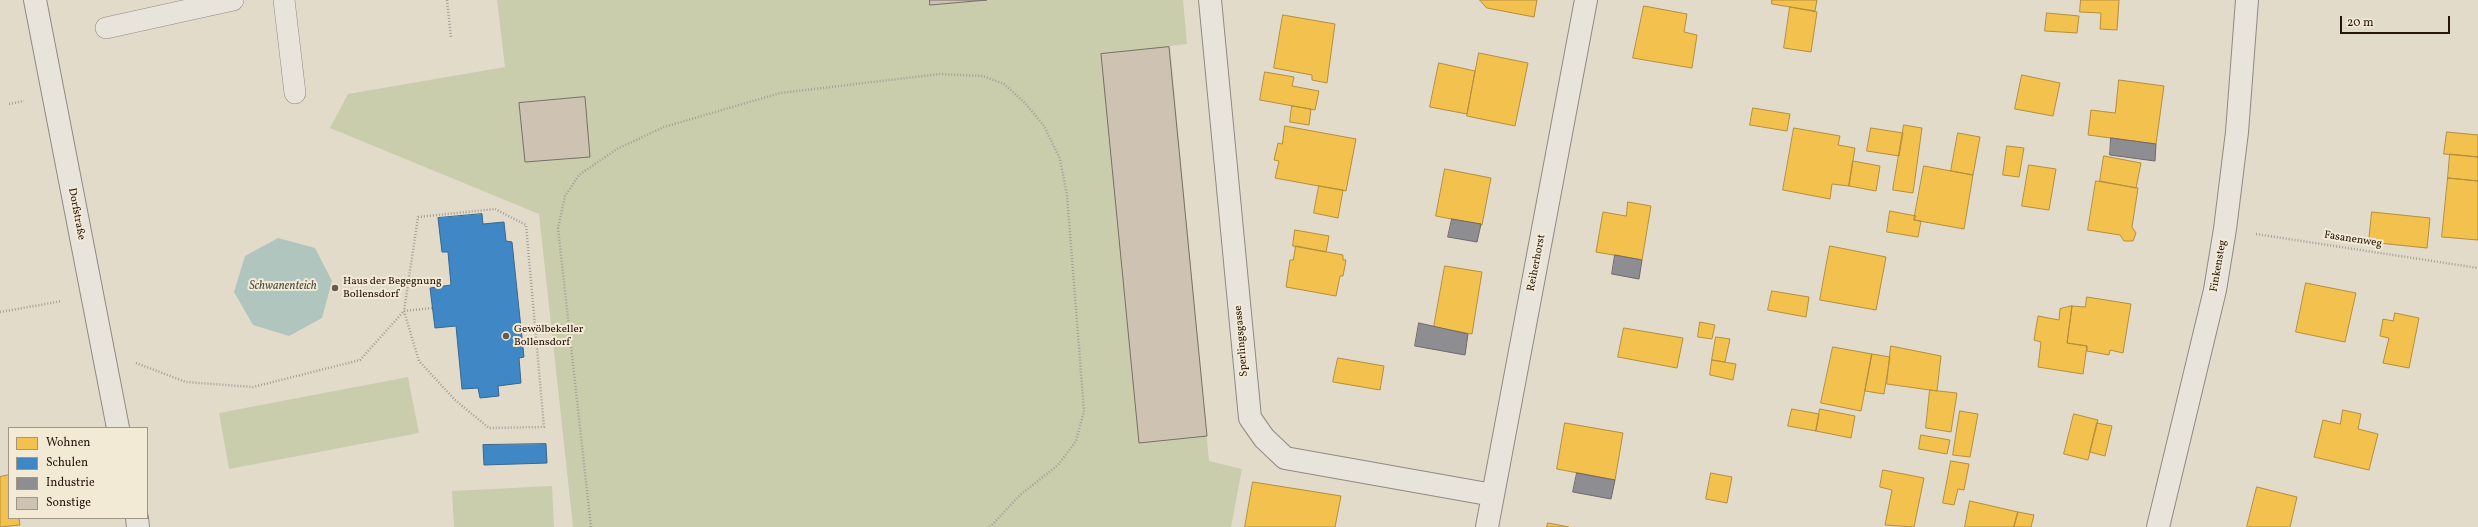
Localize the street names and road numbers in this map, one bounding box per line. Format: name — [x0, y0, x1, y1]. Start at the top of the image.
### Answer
street label: Dorfstraße — [64, 187, 88, 241]
street label: Fasanenweg — [2323, 229, 2383, 251]
street label: Reiherhorst — [1525, 233, 1549, 293]
street label: Finkensteg — [2208, 239, 2230, 293]
street label: Sperlingsgasse — [1232, 305, 1252, 377]

